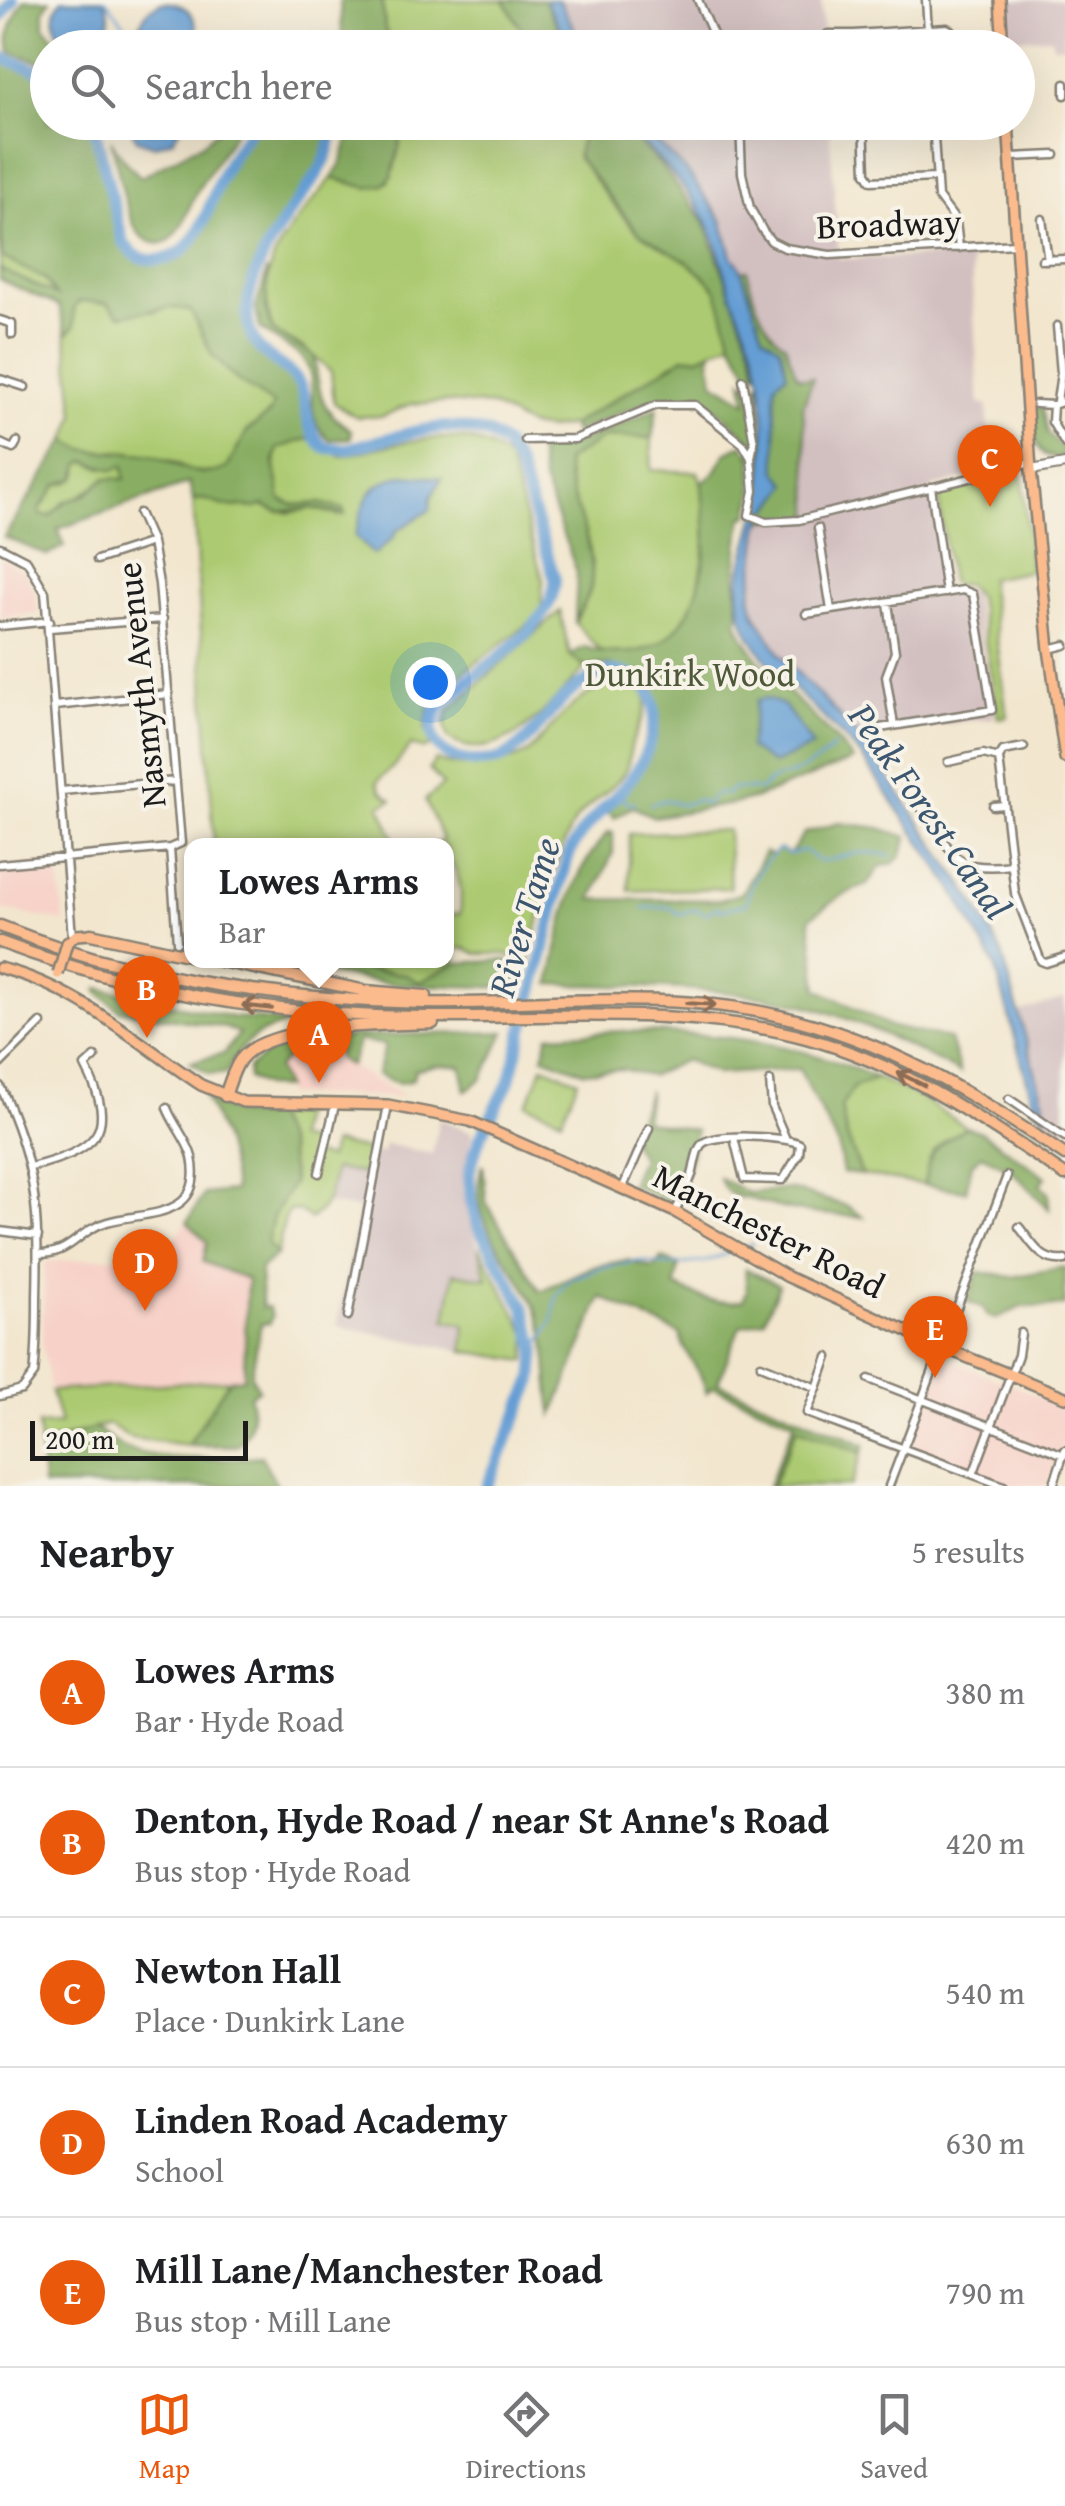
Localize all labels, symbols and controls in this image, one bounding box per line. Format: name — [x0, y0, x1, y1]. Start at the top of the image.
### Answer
search box — [30, 30, 1035, 140]
text: Search here — [145, 57, 333, 113]
icon: search — [65, 58, 120, 113]
street label: Broadway — [816, 195, 963, 252]
pin: C — [958, 424, 1022, 507]
street label: Nasmyth Avenue — [102, 560, 179, 810]
park label: Dunkirk Wood — [585, 648, 795, 699]
your location — [405, 657, 456, 708]
water label: Peak Forest Canal — [835, 690, 1026, 930]
water label: River Tame — [472, 830, 574, 1004]
popup — [184, 838, 454, 968]
text: Lowes Arms — [219, 852, 419, 908]
text: Bar — [219, 908, 265, 955]
pin: B — [114, 956, 180, 1038]
one-way arrow — [684, 995, 716, 1014]
one-way arrow — [241, 997, 274, 1015]
pin: A — [286, 1000, 352, 1083]
one-way arrow — [897, 1069, 926, 1088]
street label: Manchester Road — [644, 1150, 894, 1311]
pin: D — [112, 1228, 178, 1311]
pin: E — [902, 1296, 968, 1378]
scale bar — [30, 1416, 248, 1460]
text: 200 m — [45, 1418, 114, 1459]
text: Nearby — [40, 1521, 174, 1582]
text: 5 results — [912, 1528, 1025, 1575]
text: Lowes Arms — [135, 1641, 335, 1697]
text: A — [62, 1669, 83, 1716]
text: 380 m — [946, 1669, 1025, 1716]
text: Bar · Hyde Road — [135, 1697, 344, 1744]
text: Denton, Hyde Road / near St Anne's Road — [135, 1791, 829, 1847]
text: B — [63, 1819, 82, 1866]
text: 420 m — [946, 1819, 1025, 1866]
text: Bus stop · Hyde Road — [135, 1847, 410, 1894]
text: Newton Hall — [135, 1941, 341, 1997]
text: C — [63, 1969, 82, 2016]
text: 540 m — [946, 1969, 1025, 2016]
text: Place · Dunkirk Lane — [135, 1997, 405, 2044]
text: Linden Road Academy — [135, 2091, 508, 2147]
text: D — [62, 2119, 83, 2166]
text: 630 m — [946, 2119, 1025, 2166]
text: School — [135, 2147, 224, 2194]
text: Mill Lane/Manchester Road — [135, 2241, 603, 2297]
text: E — [64, 2269, 81, 2316]
text: 790 m — [946, 2269, 1025, 2316]
text: Bus stop · Mill Lane — [135, 2297, 391, 2344]
tab: Map — [137, 2387, 192, 2488]
tab: Directions — [466, 2387, 586, 2488]
tab: Saved — [860, 2387, 928, 2488]

